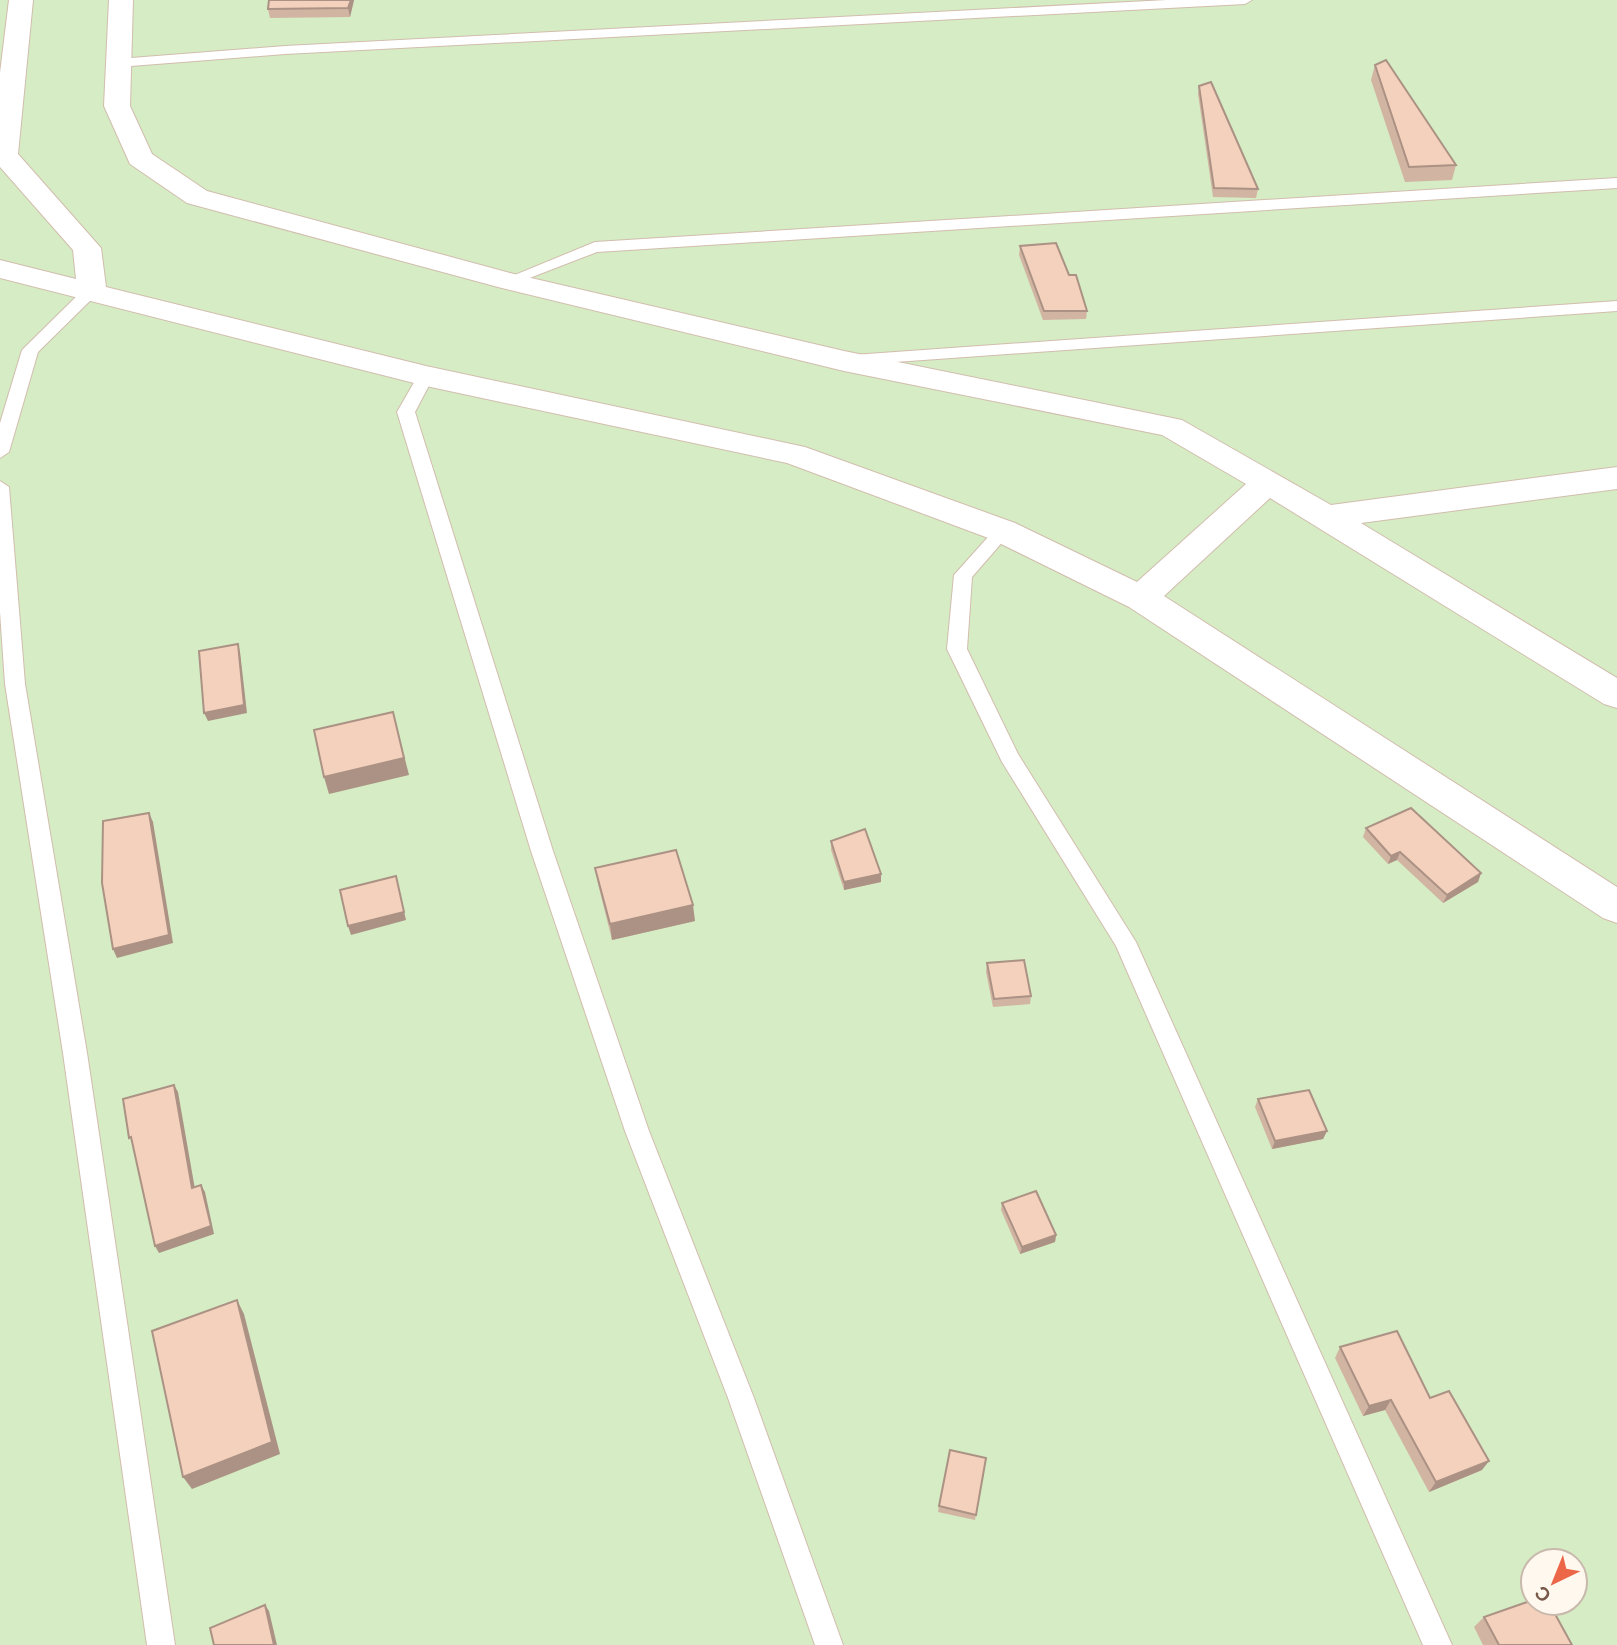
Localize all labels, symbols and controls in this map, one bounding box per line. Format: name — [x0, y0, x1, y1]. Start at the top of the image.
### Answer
north arrow — [1519, 1547, 1589, 1617]
text: С — [1529, 1580, 1556, 1608]

